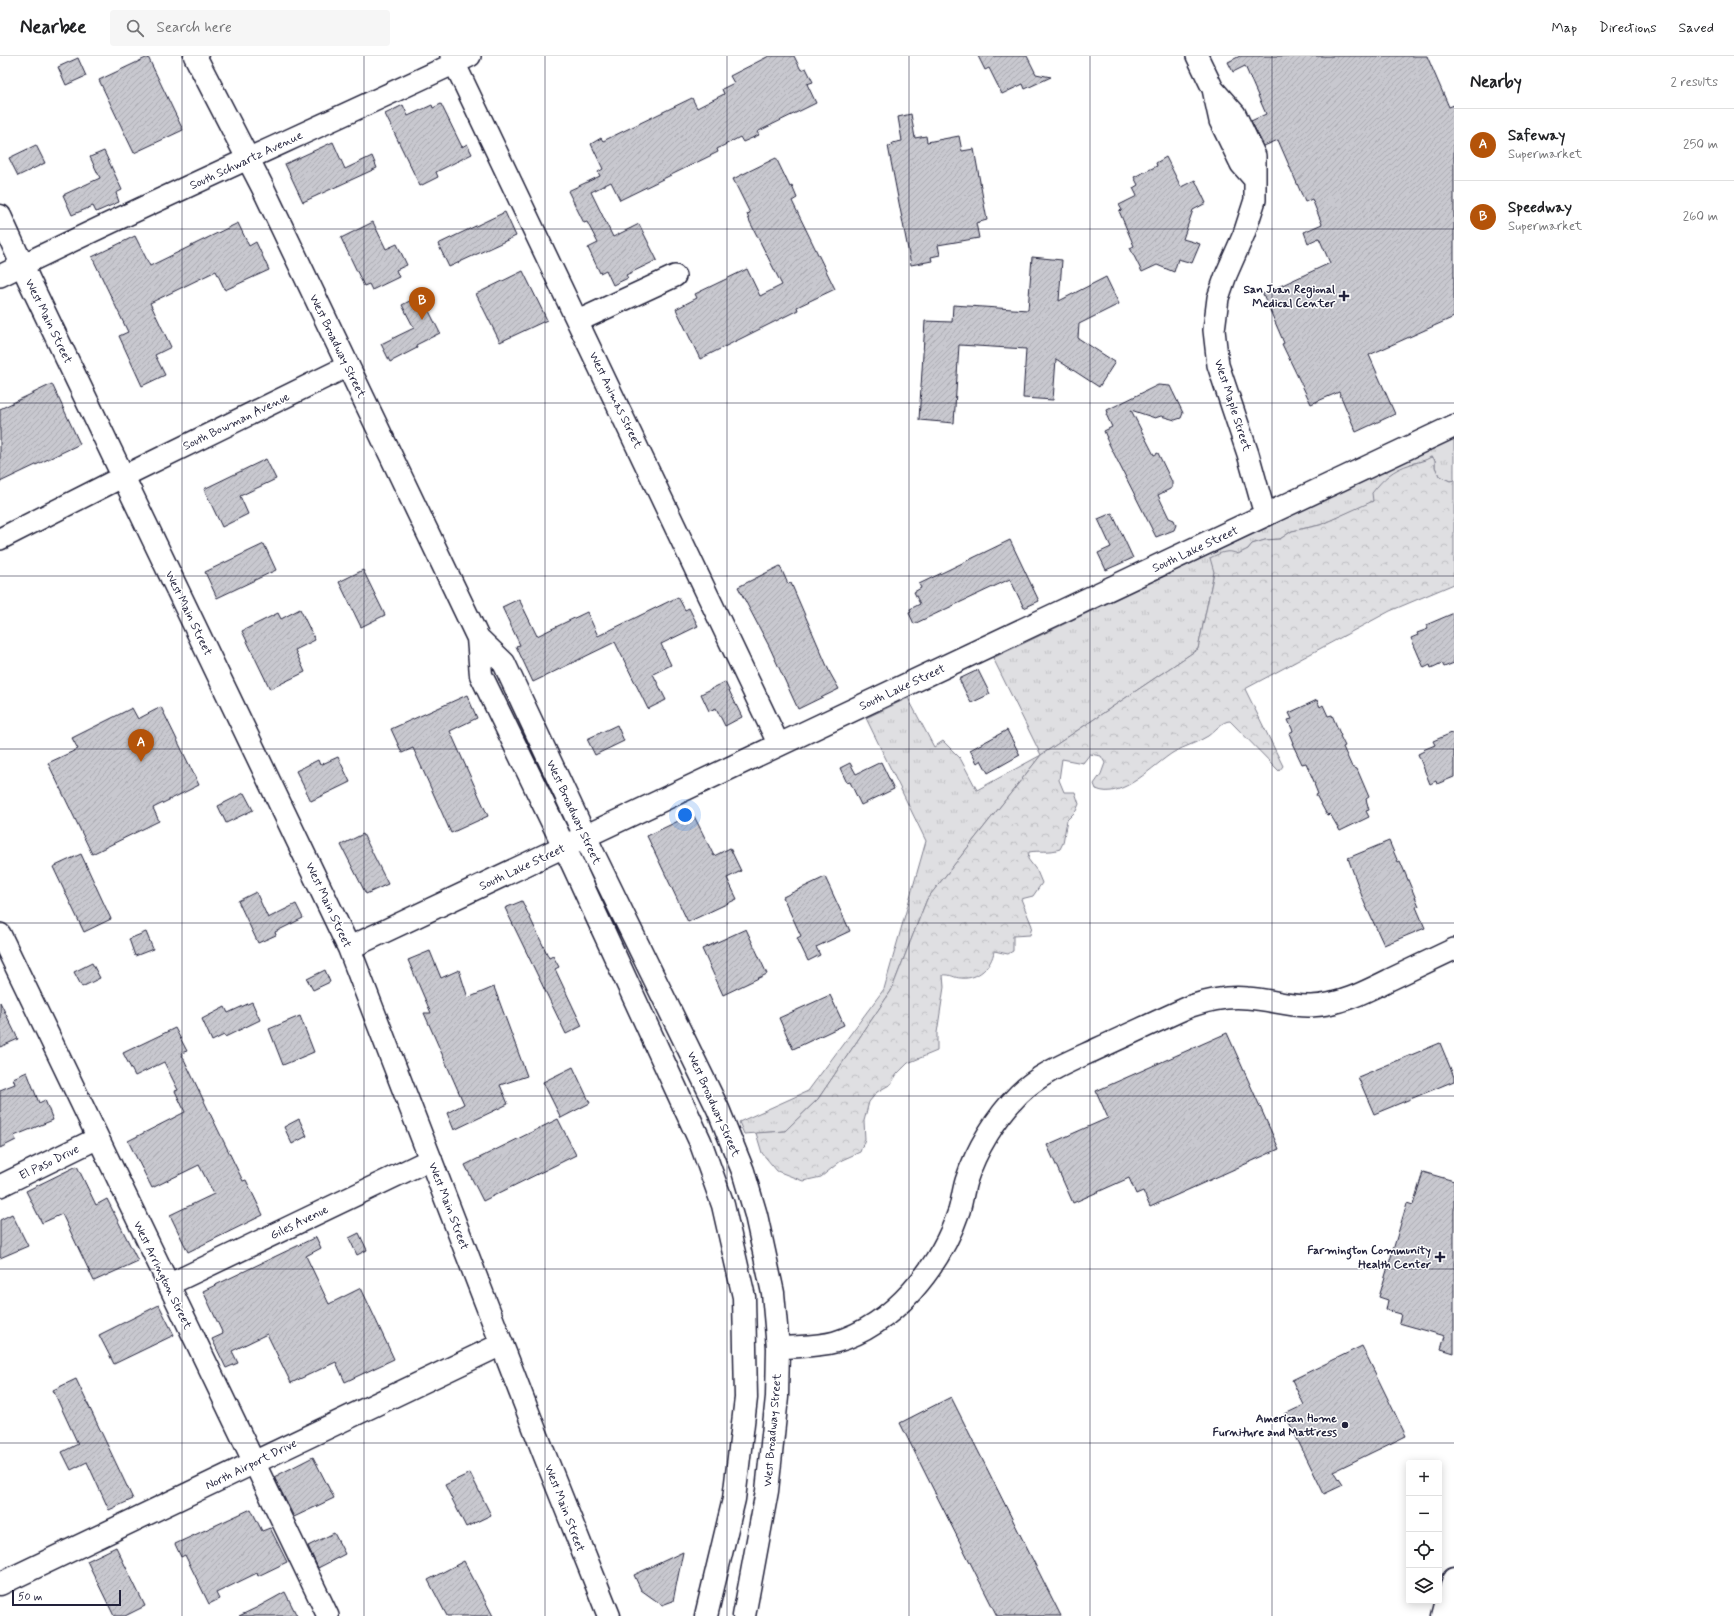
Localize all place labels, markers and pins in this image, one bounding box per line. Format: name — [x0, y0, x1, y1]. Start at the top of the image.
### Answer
place label: San Juan Regional Medical Center — [1243, 282, 1336, 312]
pin: B — [409, 287, 435, 320]
marker: San Juan Regional Medical Center — [1338, 290, 1350, 302]
pin: A — [128, 729, 154, 762]
place label: Farmington Community Health Center — [1307, 1243, 1431, 1273]
marker: Farmington Community Health Center — [1434, 1251, 1446, 1263]
place label: American Home Furniture and Mattress — [1213, 1411, 1337, 1441]
marker: American Home Furniture and Mattress — [1340, 1420, 1350, 1430]

